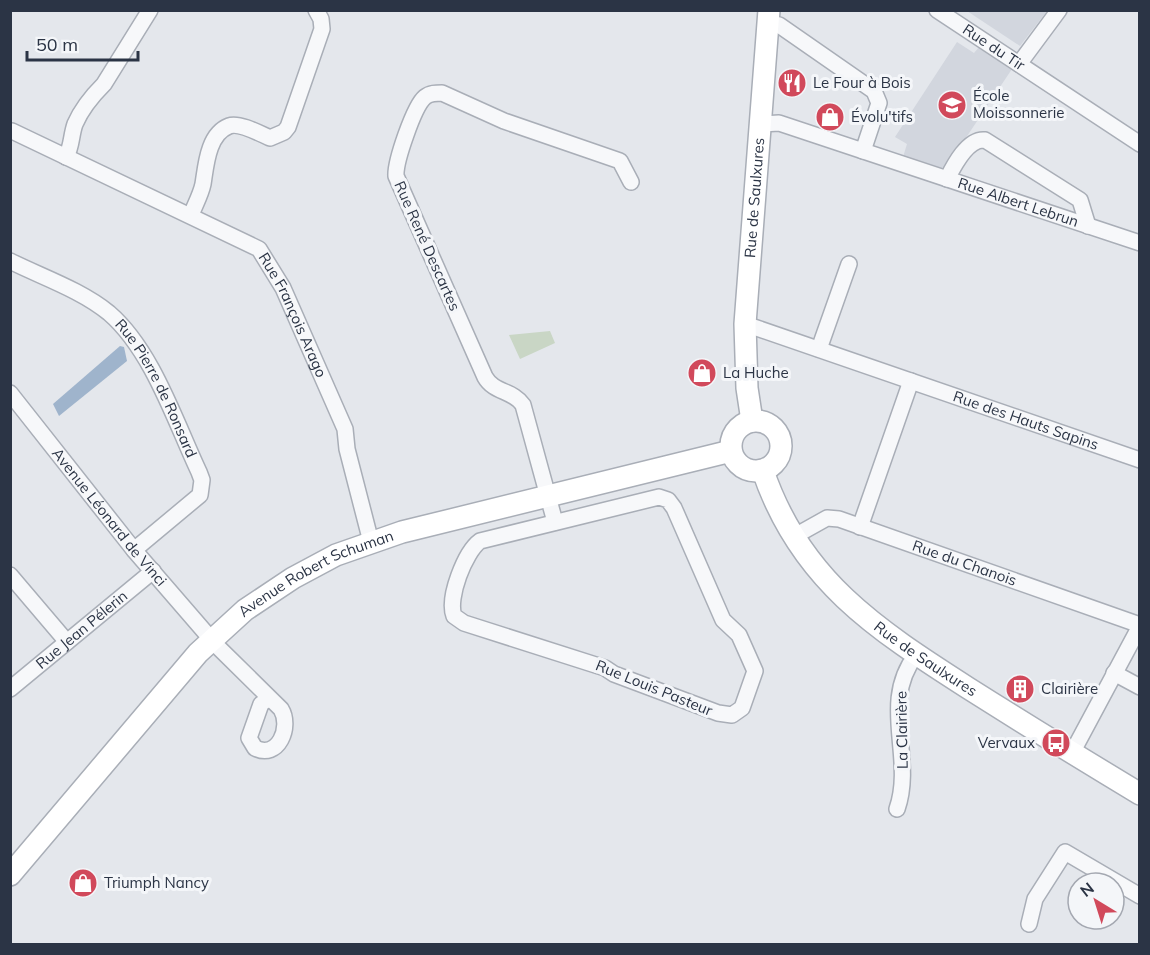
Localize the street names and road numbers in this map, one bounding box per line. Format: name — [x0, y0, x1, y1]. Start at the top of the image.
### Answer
street label: Rue du Tir — [959, 20, 1029, 75]
street label: Rue de Saulxures — [740, 137, 768, 259]
street label: Rue Albert Lebrun — [955, 173, 1081, 231]
street label: Rue René Descartes — [390, 178, 465, 314]
street label: Rue François Arago — [254, 249, 331, 380]
street label: Rue Pierre de Ronsard — [111, 315, 201, 460]
street label: Rue des Hauts Sapins — [951, 386, 1101, 454]
street label: Avenue Léonard de Vinci — [48, 444, 171, 590]
street label: Avenue Robert Schuman — [234, 526, 396, 621]
street label: Rue du Chanois — [910, 536, 1019, 590]
street label: Rue Jean Pélerin — [32, 586, 131, 673]
street label: Rue de Saulxures — [870, 617, 981, 700]
street label: Rue Louis Pasteur — [593, 655, 716, 720]
street label: La Clairière — [891, 691, 912, 769]

